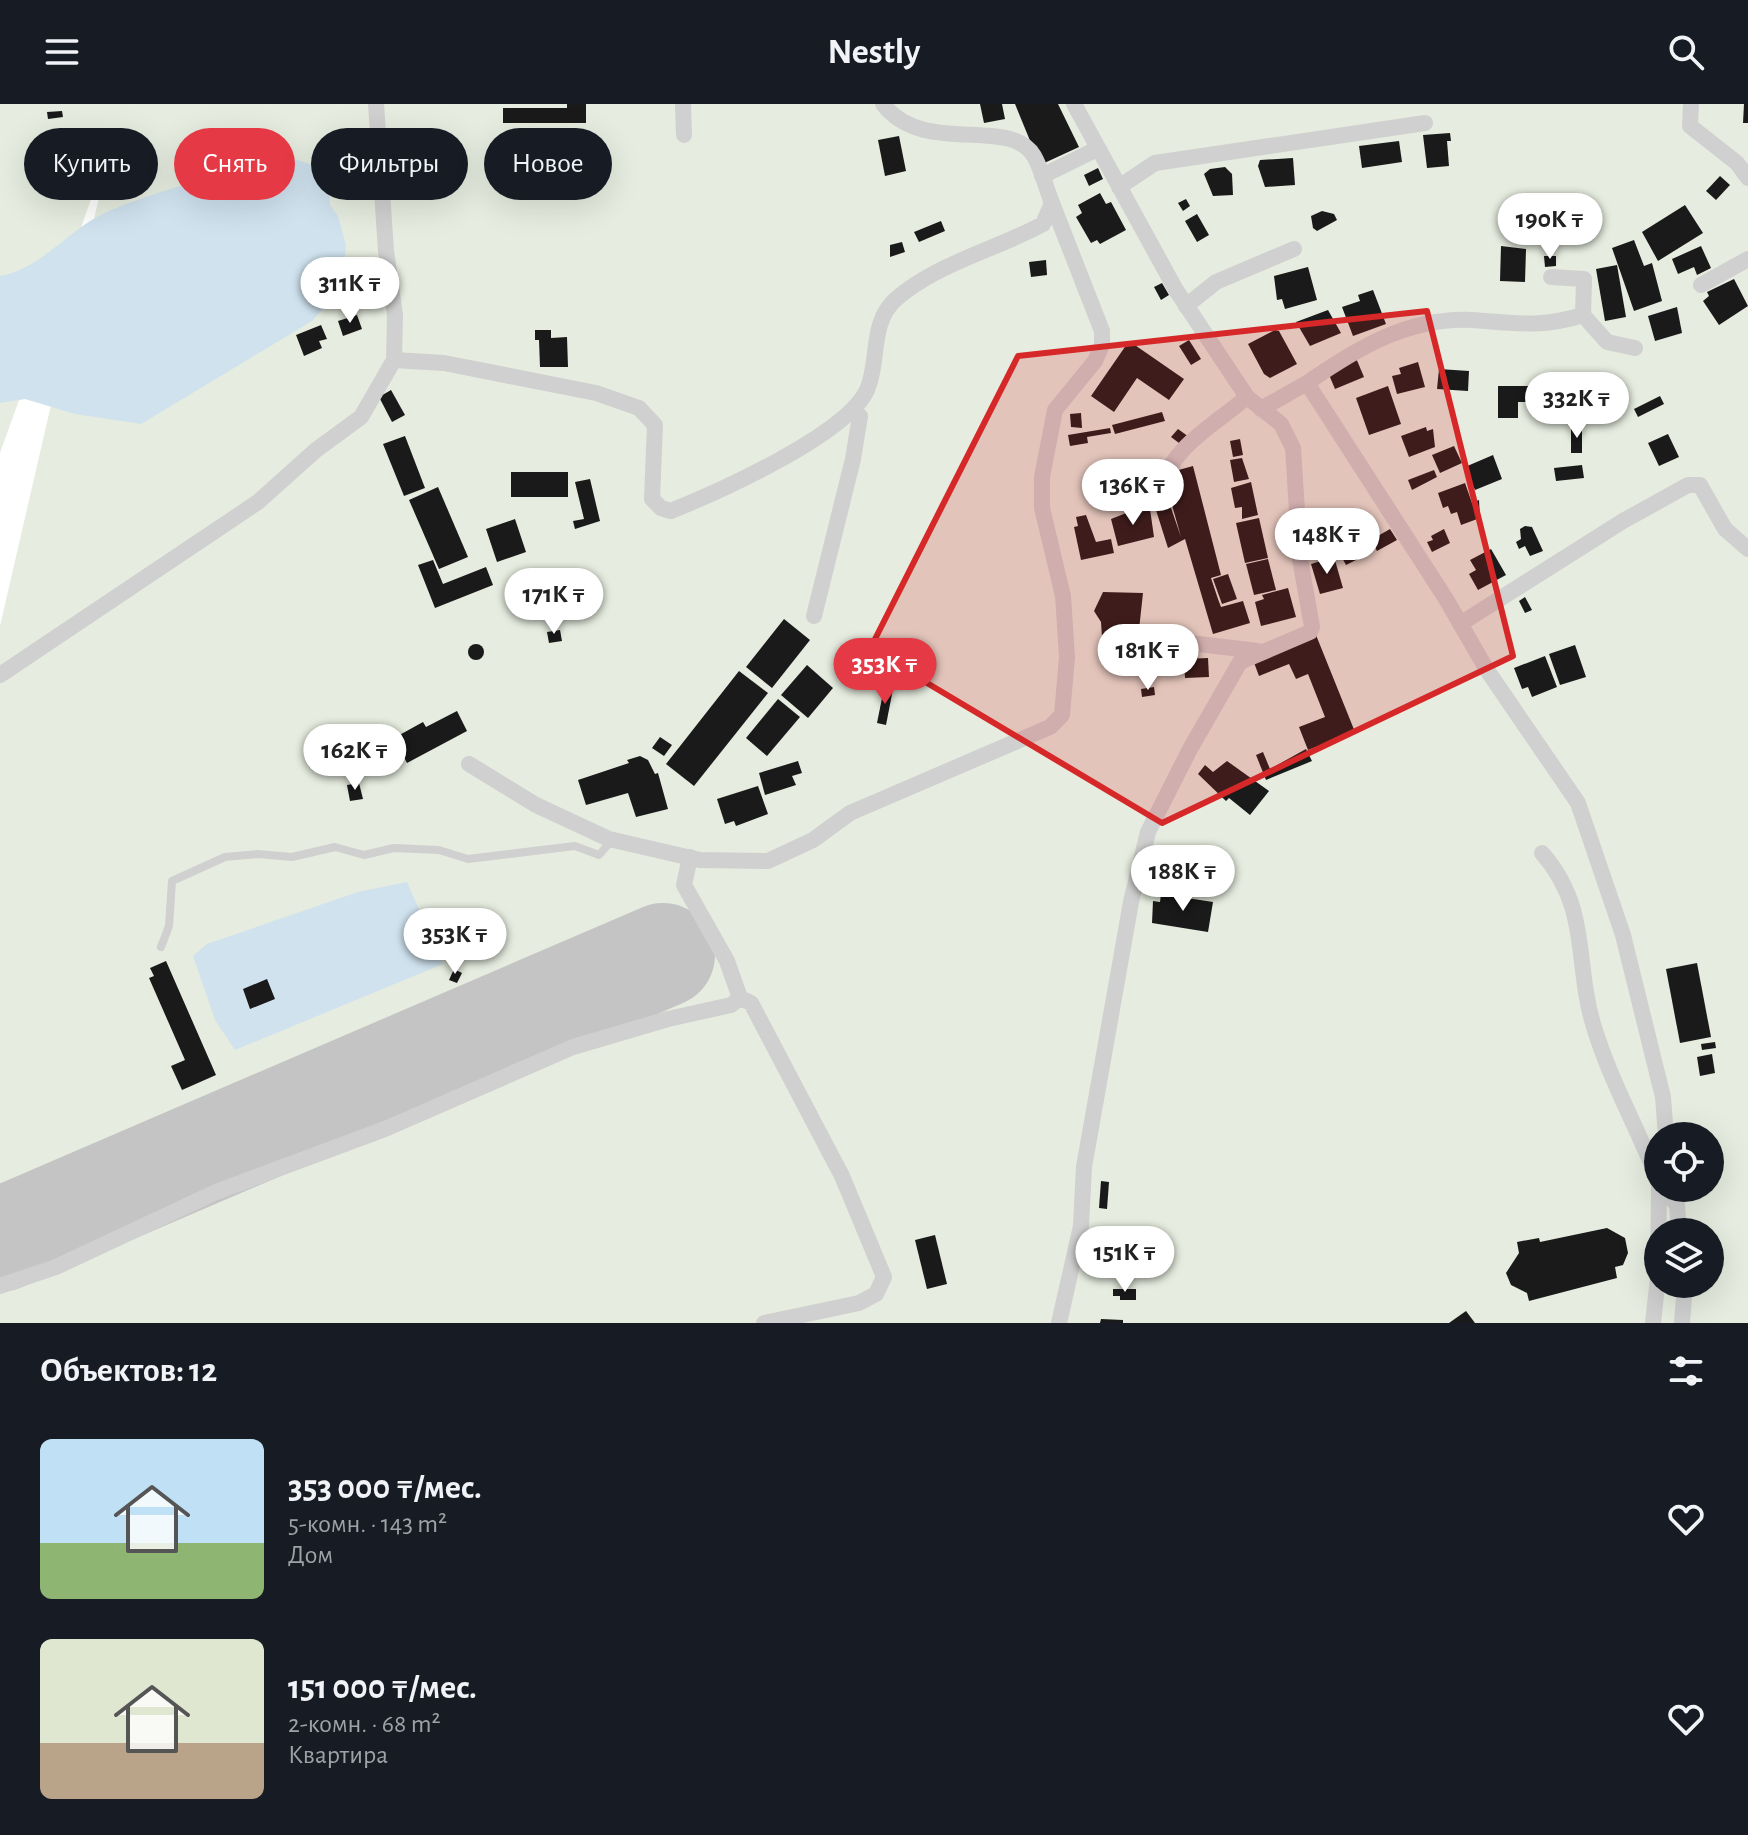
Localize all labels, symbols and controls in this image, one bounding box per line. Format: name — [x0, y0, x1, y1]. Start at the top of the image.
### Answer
icon: menu — [40, 30, 84, 74]
icon: search — [1664, 30, 1708, 74]
text: Nestly — [828, 34, 920, 70]
chip: Купить — [24, 128, 158, 200]
chip: Снять — [174, 128, 295, 200]
chip: Фильтры — [311, 128, 468, 200]
chip: Новое — [484, 128, 612, 200]
pin: 190K ₸ — [1485, 193, 1615, 261]
text: 190K ₸ — [1516, 206, 1584, 232]
pin: 311K ₸ — [285, 257, 415, 325]
text: 311K ₸ — [318, 270, 382, 296]
pin: 332K ₸ — [1512, 372, 1642, 440]
text: 332K ₸ — [1543, 385, 1611, 411]
pin: 136K ₸ — [1068, 459, 1198, 527]
text: 136K ₸ — [1100, 472, 1166, 498]
pin: 148K ₸ — [1262, 508, 1392, 576]
text: 148K ₸ — [1293, 521, 1361, 547]
pin: 171K ₸ — [489, 568, 619, 636]
text: 171K ₸ — [522, 581, 586, 607]
pin: 181K ₸ — [1083, 624, 1213, 692]
text: 181K ₸ — [1116, 637, 1180, 663]
pin: 353K ₸ — [820, 638, 950, 706]
text: 353K ₸ — [852, 651, 918, 677]
pin: 162K ₸ — [290, 724, 420, 792]
text: 162K ₸ — [321, 737, 389, 763]
pin: 188K ₸ — [1118, 845, 1248, 913]
text: 188K ₸ — [1149, 858, 1217, 884]
pin: 353K ₸ — [390, 908, 520, 976]
text: 353K ₸ — [422, 921, 488, 947]
map controls — [1644, 1122, 1724, 1298]
button: locate — [1644, 1122, 1724, 1202]
button: layers — [1644, 1218, 1724, 1298]
pin: 151K ₸ — [1060, 1226, 1190, 1294]
text: 151K ₸ — [1093, 1239, 1157, 1265]
icon: filters — [1664, 1349, 1708, 1393]
text: Объектов: 12 — [40, 1354, 217, 1388]
icon: home — [104, 1471, 200, 1567]
text: 353 000 ₸/мес. — [288, 1471, 482, 1505]
icon: heart — [1664, 1497, 1708, 1541]
text: 5-комн. · 143 m² — [288, 1511, 447, 1537]
text: Дом — [288, 1542, 333, 1568]
icon: home — [104, 1671, 200, 1767]
text: 151 000 ₸/мес. — [288, 1671, 477, 1705]
icon: heart — [1664, 1697, 1708, 1741]
text: 2-комн. · 68 m² — [288, 1711, 441, 1737]
text: Квартира — [288, 1742, 388, 1768]

